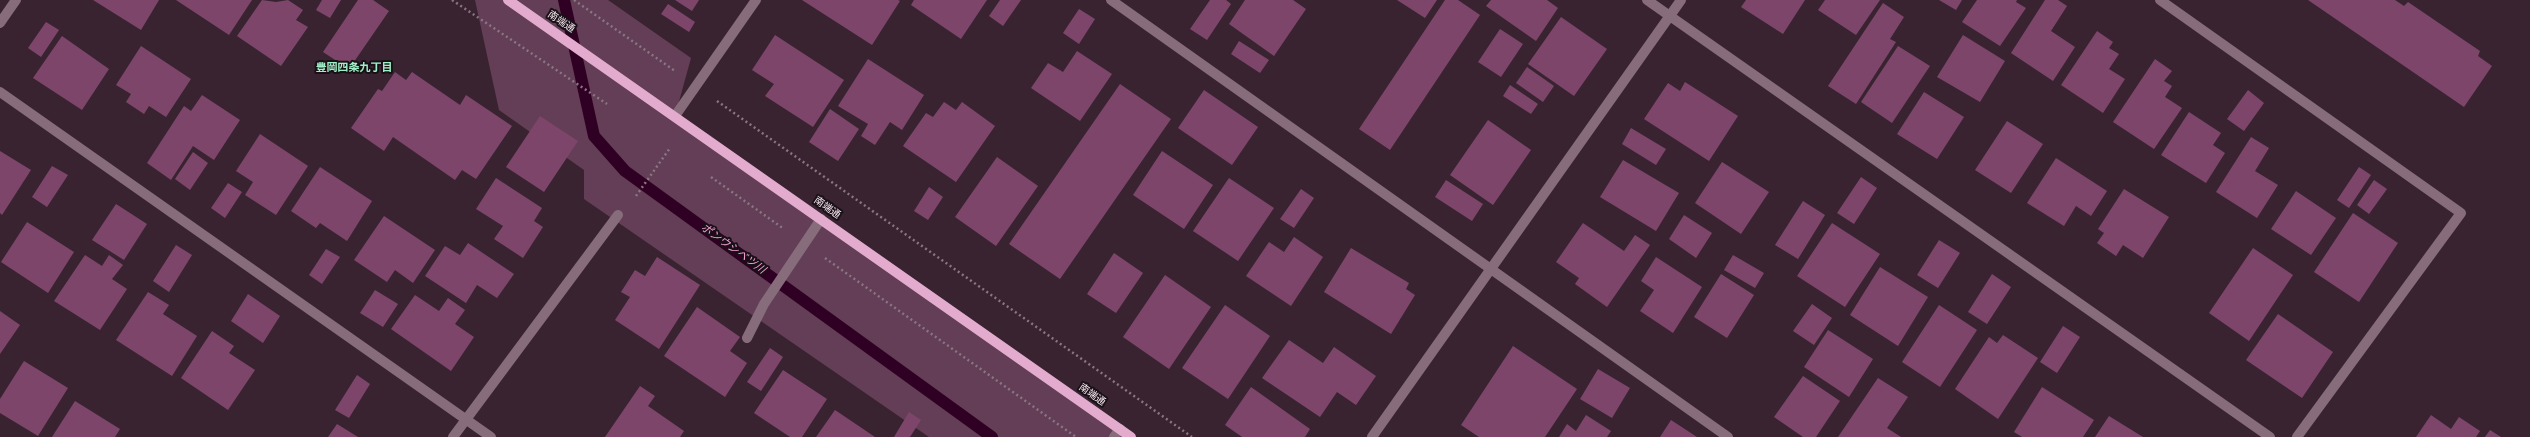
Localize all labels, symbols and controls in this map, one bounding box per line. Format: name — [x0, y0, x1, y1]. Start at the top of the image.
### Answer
street label: 南端通 — [545, 9, 577, 35]
district label: 豊岡四条九丁目 — [316, 61, 392, 75]
street label: 南端通 — [811, 194, 843, 222]
water label: ポンウシベツ川 — [698, 221, 768, 277]
street label: 南端通 — [1076, 381, 1108, 409]

